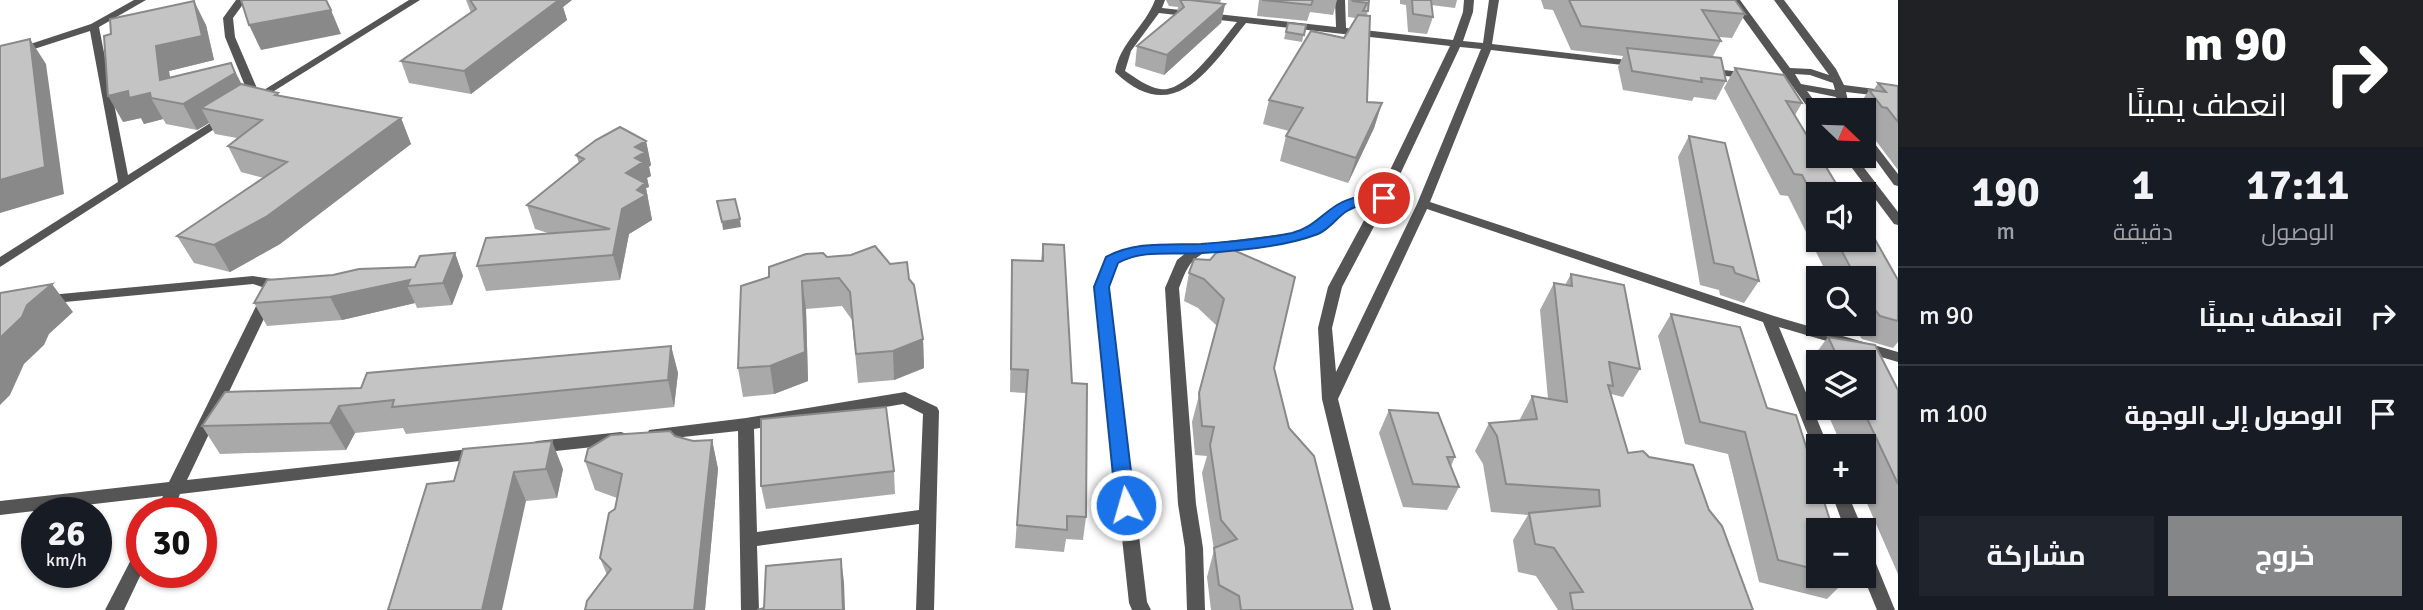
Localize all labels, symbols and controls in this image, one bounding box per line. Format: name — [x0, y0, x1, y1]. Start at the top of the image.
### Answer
text: 90 m — [2184, 14, 2287, 74]
icon: right — [2311, 28, 2402, 119]
text: انعطف يمينًا — [2126, 86, 2287, 125]
north arrow — [1806, 98, 1876, 168]
map controls — [1806, 98, 1876, 588]
text: 1 — [2132, 160, 2154, 211]
text: 17:11 — [2246, 160, 2350, 211]
text: 190 — [1972, 167, 2040, 218]
pin — [1354, 168, 1414, 228]
icon: arrive — [1365, 179, 1403, 217]
button: sound — [1806, 182, 1876, 252]
text: m — [1996, 217, 2015, 246]
text: دقيقة — [2113, 218, 2173, 247]
text: الوصول — [2261, 218, 2335, 247]
button: search — [1806, 266, 1876, 336]
icon: right — [2364, 297, 2402, 335]
text: 90 m — [1919, 300, 1974, 332]
text: انعطف يمينًا — [2199, 302, 2343, 334]
button: layers — [1806, 350, 1876, 420]
icon: arrive — [2364, 395, 2402, 433]
text: 100 m — [1919, 398, 1988, 430]
text: الوصول إلى الوجهة — [2124, 400, 2343, 432]
button: + — [1806, 434, 1876, 504]
position arrow — [1089, 468, 1163, 542]
speed limit sign: 30 — [126, 497, 217, 588]
text: 26 — [48, 512, 85, 555]
button: مشاركة — [1919, 516, 2154, 596]
button: خروج — [2168, 516, 2402, 596]
button: − — [1806, 518, 1876, 588]
text: km/h — [46, 549, 87, 571]

